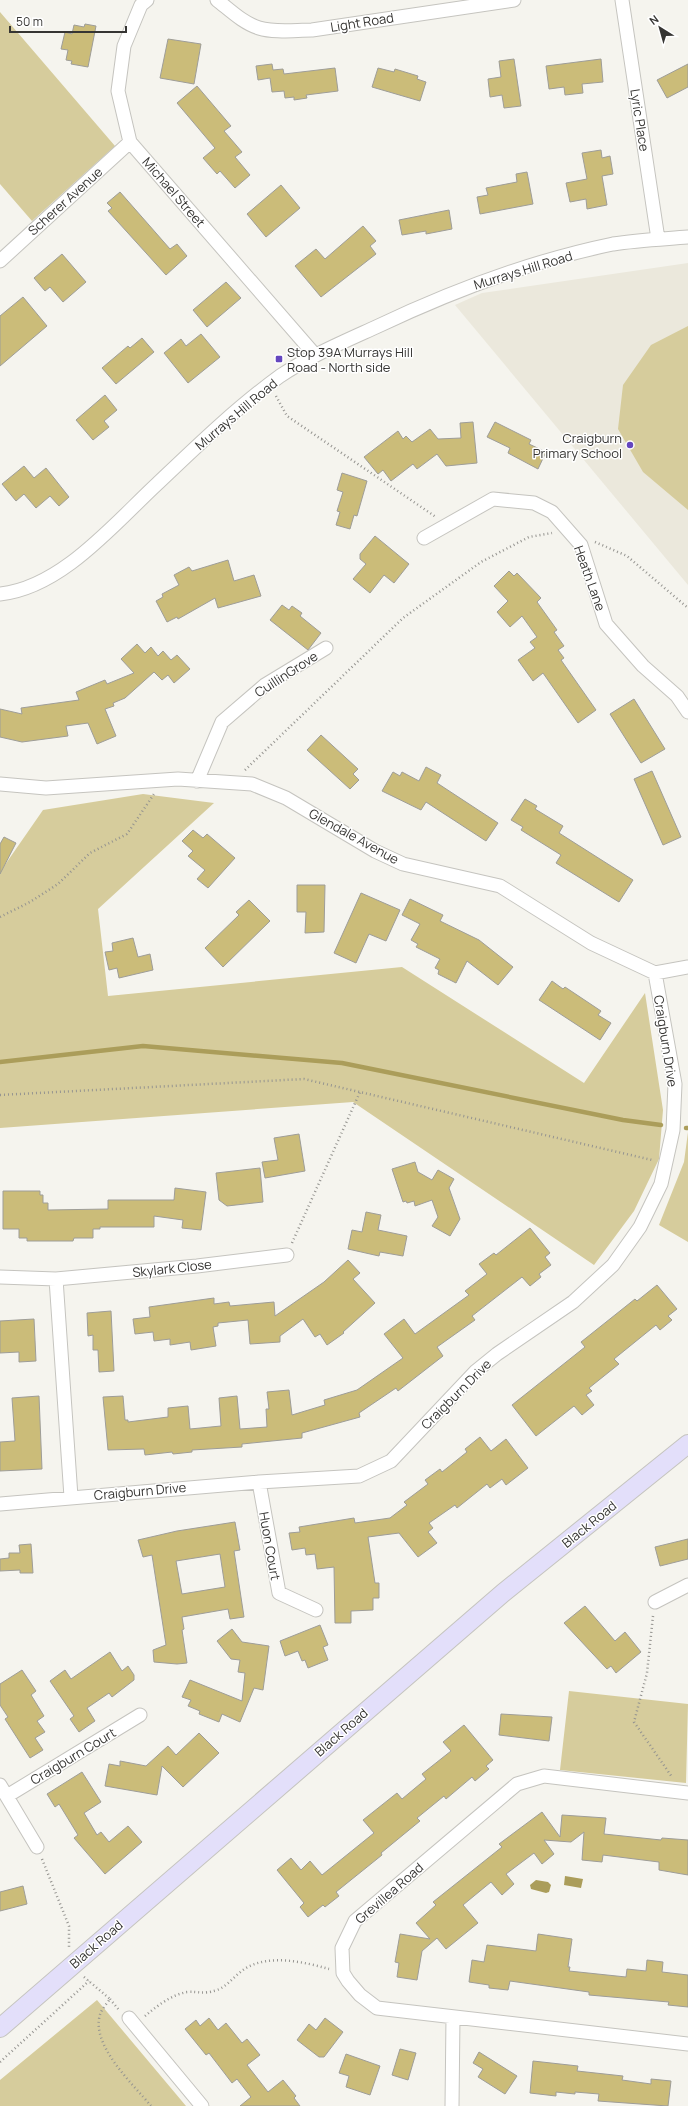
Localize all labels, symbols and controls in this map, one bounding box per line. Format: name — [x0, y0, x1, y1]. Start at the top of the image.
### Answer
scale bar — [10, 8, 126, 34]
street label: Light Road — [329, 8, 395, 36]
north arrow — [640, 8, 680, 48]
text: N — [646, 11, 661, 28]
text: 50 m — [16, 13, 43, 30]
street label: Lyric Place — [626, 87, 654, 153]
street label: Michael Street — [138, 153, 210, 231]
street label: Scherer Avenue — [24, 162, 106, 239]
street label: Murrays Hill Road — [471, 246, 575, 294]
place label: Stop 39A Murrays Hill Road - North side — [287, 343, 413, 376]
marker: Stop 39A Murrays Hill Road - North side — [274, 354, 284, 364]
street label: Murrays Hill Road — [191, 374, 281, 454]
place label: Craigburn Primary School — [533, 429, 622, 462]
marker: Craigburn Primary School — [625, 440, 635, 450]
street label: Heath Lane — [570, 543, 610, 614]
street label: CuillinGrove — [251, 647, 321, 701]
street label: Glendale Avenue — [306, 804, 402, 868]
street label: Craigburn Drive — [650, 994, 682, 1088]
street label: Skylark Close — [131, 1255, 213, 1281]
street label: Craigburn Drive — [417, 1355, 495, 1433]
street label: Craigburn Drive — [93, 1478, 187, 1504]
street label: Black Road — [558, 1496, 620, 1552]
street label: Huon Court — [255, 1510, 285, 1582]
street label: Black Road — [310, 1704, 372, 1760]
street label: Craigburn Court — [27, 1723, 119, 1789]
street label: Grevillea Road — [351, 1858, 427, 1928]
street label: Black Road — [65, 1916, 127, 1972]

